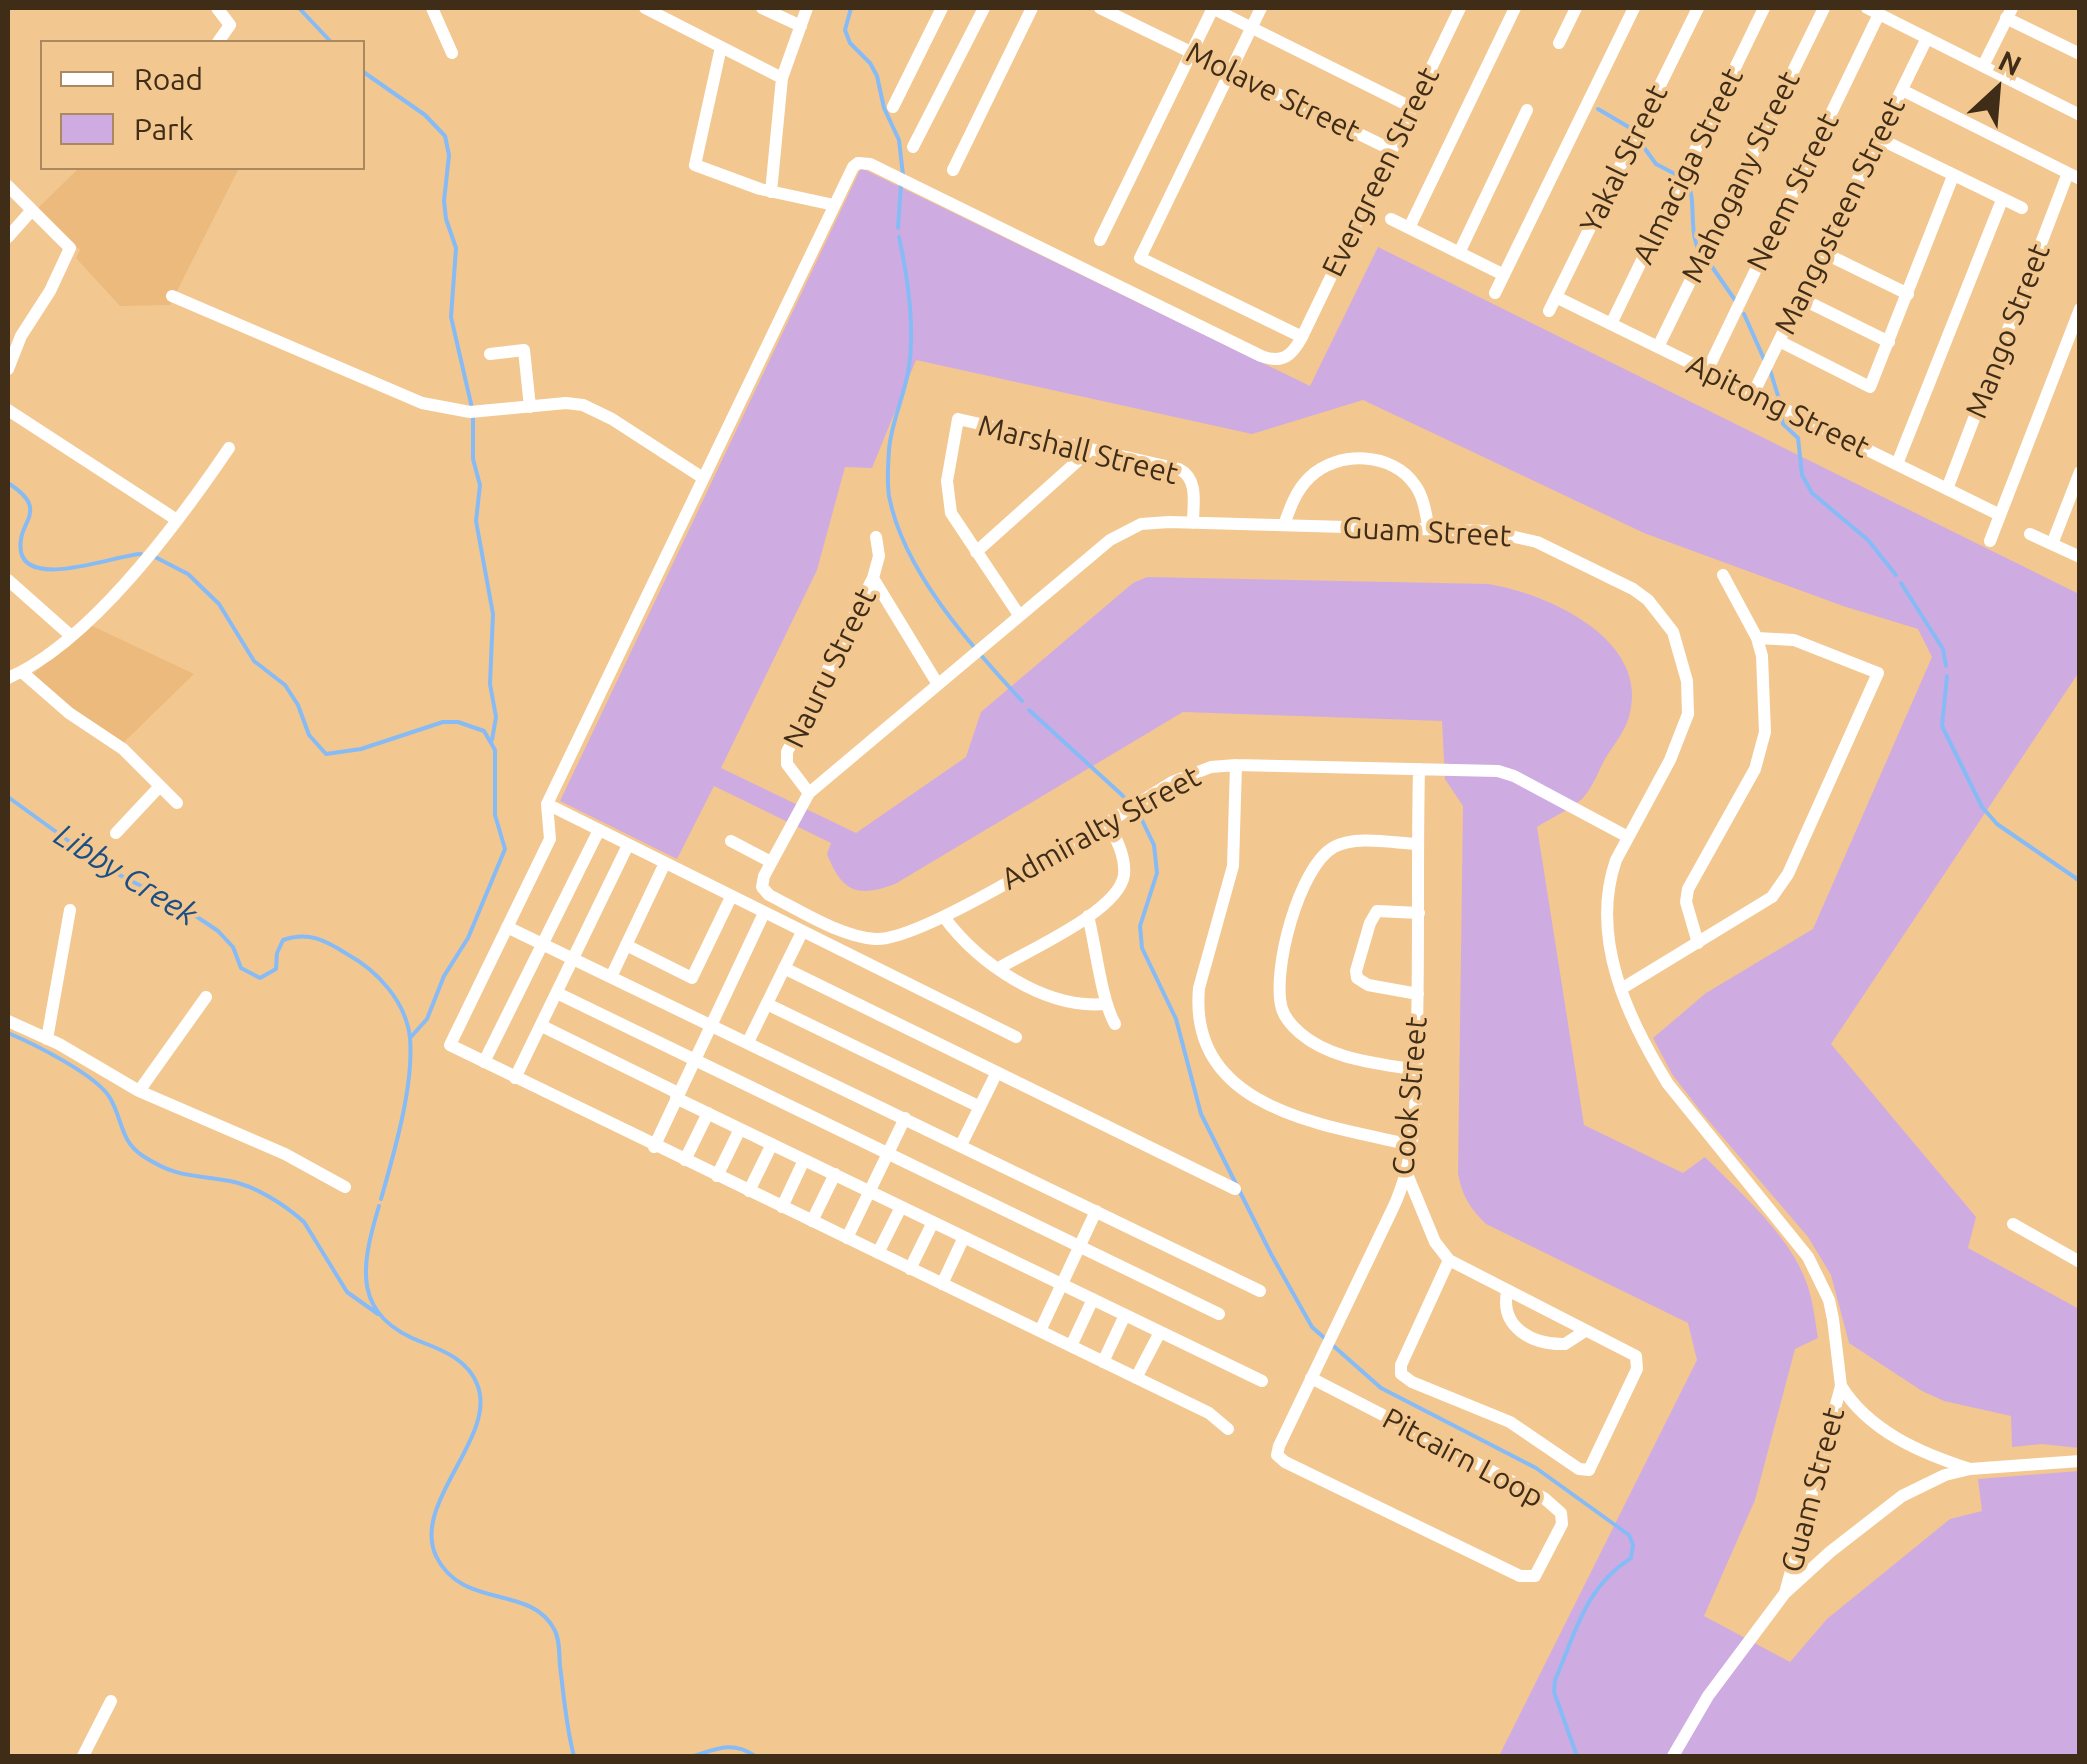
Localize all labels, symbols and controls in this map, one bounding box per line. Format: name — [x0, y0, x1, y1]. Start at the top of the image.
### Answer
street label: Molave Street — [1180, 34, 1366, 150]
legend — [40, 40, 365, 170]
north arrow — [1947, 40, 2047, 140]
text: N — [1994, 44, 2027, 81]
street label: Evergreen Street — [1315, 61, 1447, 283]
text: Road — [134, 62, 203, 96]
street label: Almaciga Street — [1625, 62, 1751, 270]
street label: Mahogany Street — [1674, 65, 1808, 289]
street label: Yakal Street — [1573, 79, 1675, 239]
street label: Mangosteen Street — [1767, 92, 1913, 340]
street label: Neem Street — [1739, 107, 1847, 277]
text: Park — [134, 112, 194, 146]
street label: Mango Street — [1958, 239, 2058, 423]
street label: Apitong Street — [1681, 346, 1875, 466]
street label: Marshall Street — [974, 408, 1182, 492]
street label: Guam Street — [1342, 510, 1512, 554]
street label: Nauru Street — [776, 582, 884, 754]
street label: Admiralty Street — [995, 759, 1207, 897]
water label: Libby Creek — [47, 816, 205, 934]
street label: Cook Street — [1385, 1015, 1435, 1177]
street label: Pitcairn Loop — [1376, 1401, 1550, 1515]
street label: Guam Street — [1774, 1404, 1852, 1576]

